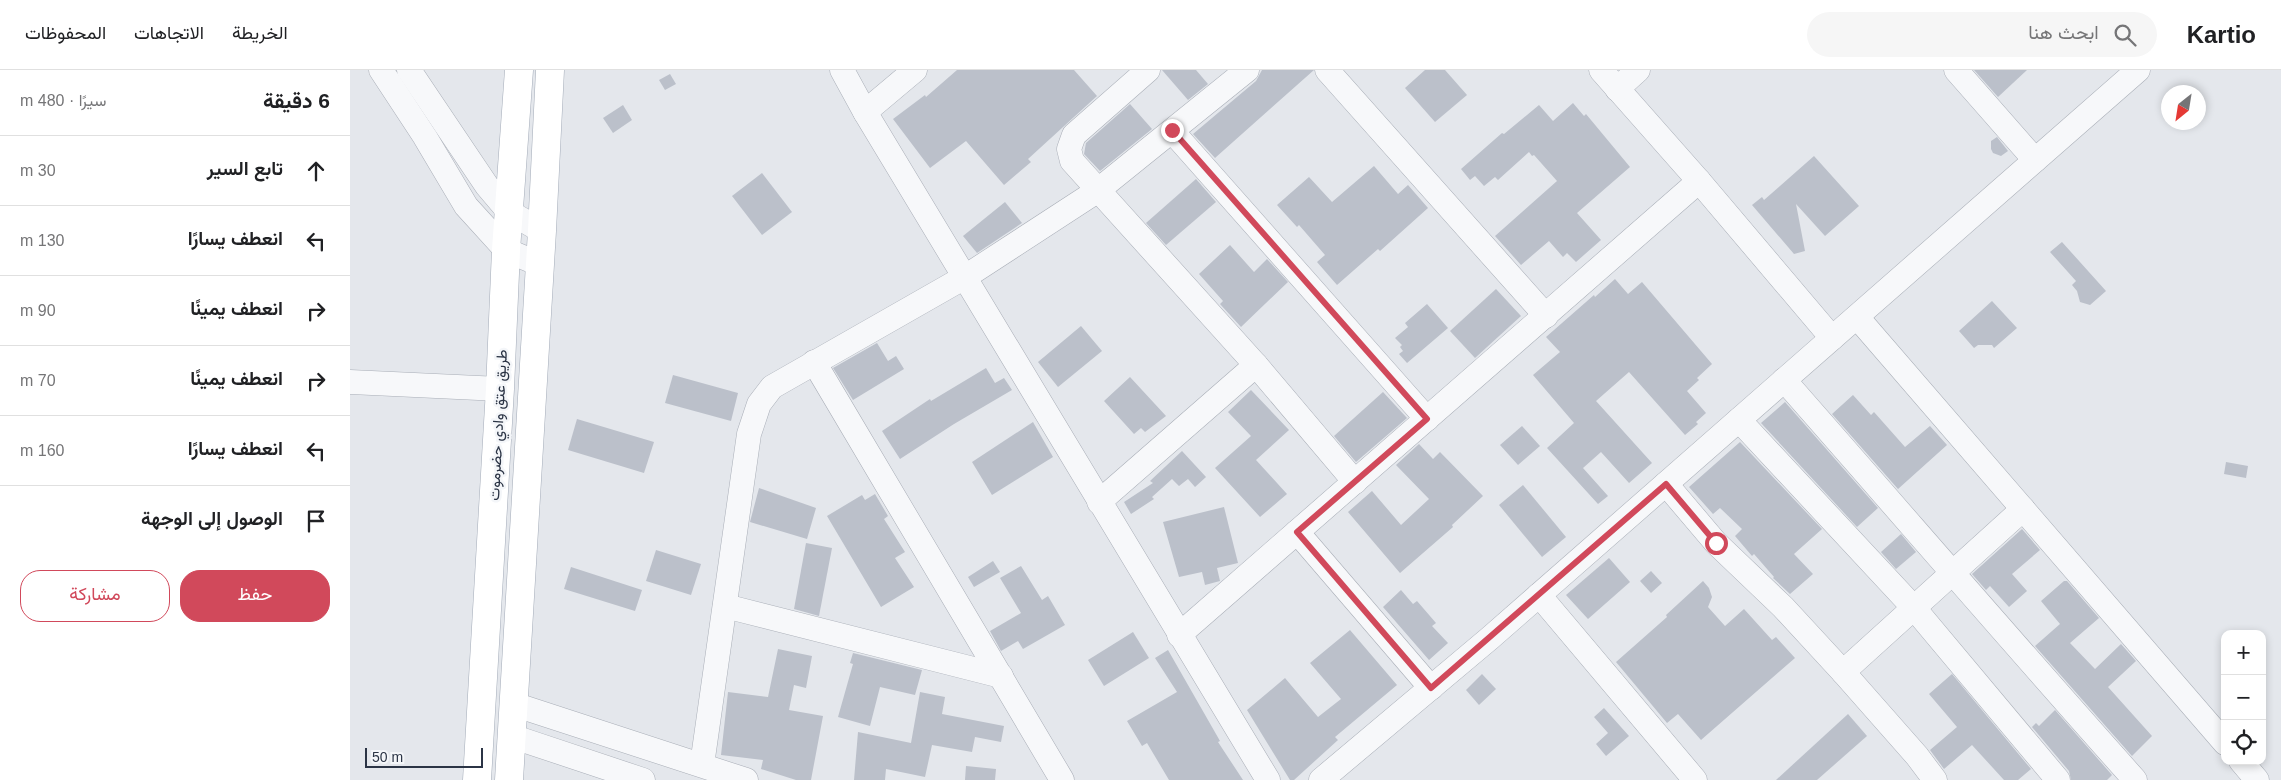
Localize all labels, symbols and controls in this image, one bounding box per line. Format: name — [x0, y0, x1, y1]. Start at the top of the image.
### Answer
search box — [1807, 12, 2157, 57]
icon: search — [2111, 21, 2139, 49]
text: Kartio — [2187, 21, 2256, 48]
text: ابحث هنا — [2028, 22, 2099, 43]
text: المحفوظات — [25, 23, 106, 43]
text: الاتجاهات — [134, 23, 204, 43]
text: الخريطة — [232, 23, 288, 43]
north arrow — [2161, 85, 2206, 130]
text: 6 دقيقة — [263, 89, 330, 112]
text: سيرًا · 480 m — [20, 92, 106, 109]
route end — [1161, 119, 1184, 142]
icon: ahead — [302, 157, 330, 185]
text: تابع السير — [207, 158, 283, 179]
text: 30 m — [20, 162, 56, 179]
icon: left — [302, 227, 330, 255]
text: انعطف يسارًا — [188, 228, 283, 249]
text: 130 m — [20, 232, 64, 249]
icon: right — [302, 297, 330, 325]
text: انعطف يمينًا — [190, 298, 283, 319]
text: 90 m — [20, 302, 56, 319]
street label: طريق عتق وادي حضرموت — [485, 349, 515, 501]
icon: right — [302, 367, 330, 395]
text: انعطف يمينًا — [190, 368, 283, 389]
text: 70 m — [20, 372, 56, 389]
icon: left — [302, 437, 330, 465]
text: انعطف يسارًا — [188, 438, 283, 459]
text: 160 m — [20, 442, 64, 459]
icon: arrive — [302, 507, 330, 535]
text: الوصول إلى الوجهة — [141, 508, 283, 529]
route start — [1705, 532, 1728, 555]
button: مشاركة — [20, 570, 170, 622]
button: حفظ — [180, 570, 330, 622]
map controls — [2221, 630, 2266, 765]
button: + — [2221, 630, 2266, 675]
button: − — [2221, 675, 2266, 720]
button: locate — [2221, 720, 2266, 765]
scale bar — [365, 745, 482, 768]
text: 50 m — [372, 749, 403, 765]

